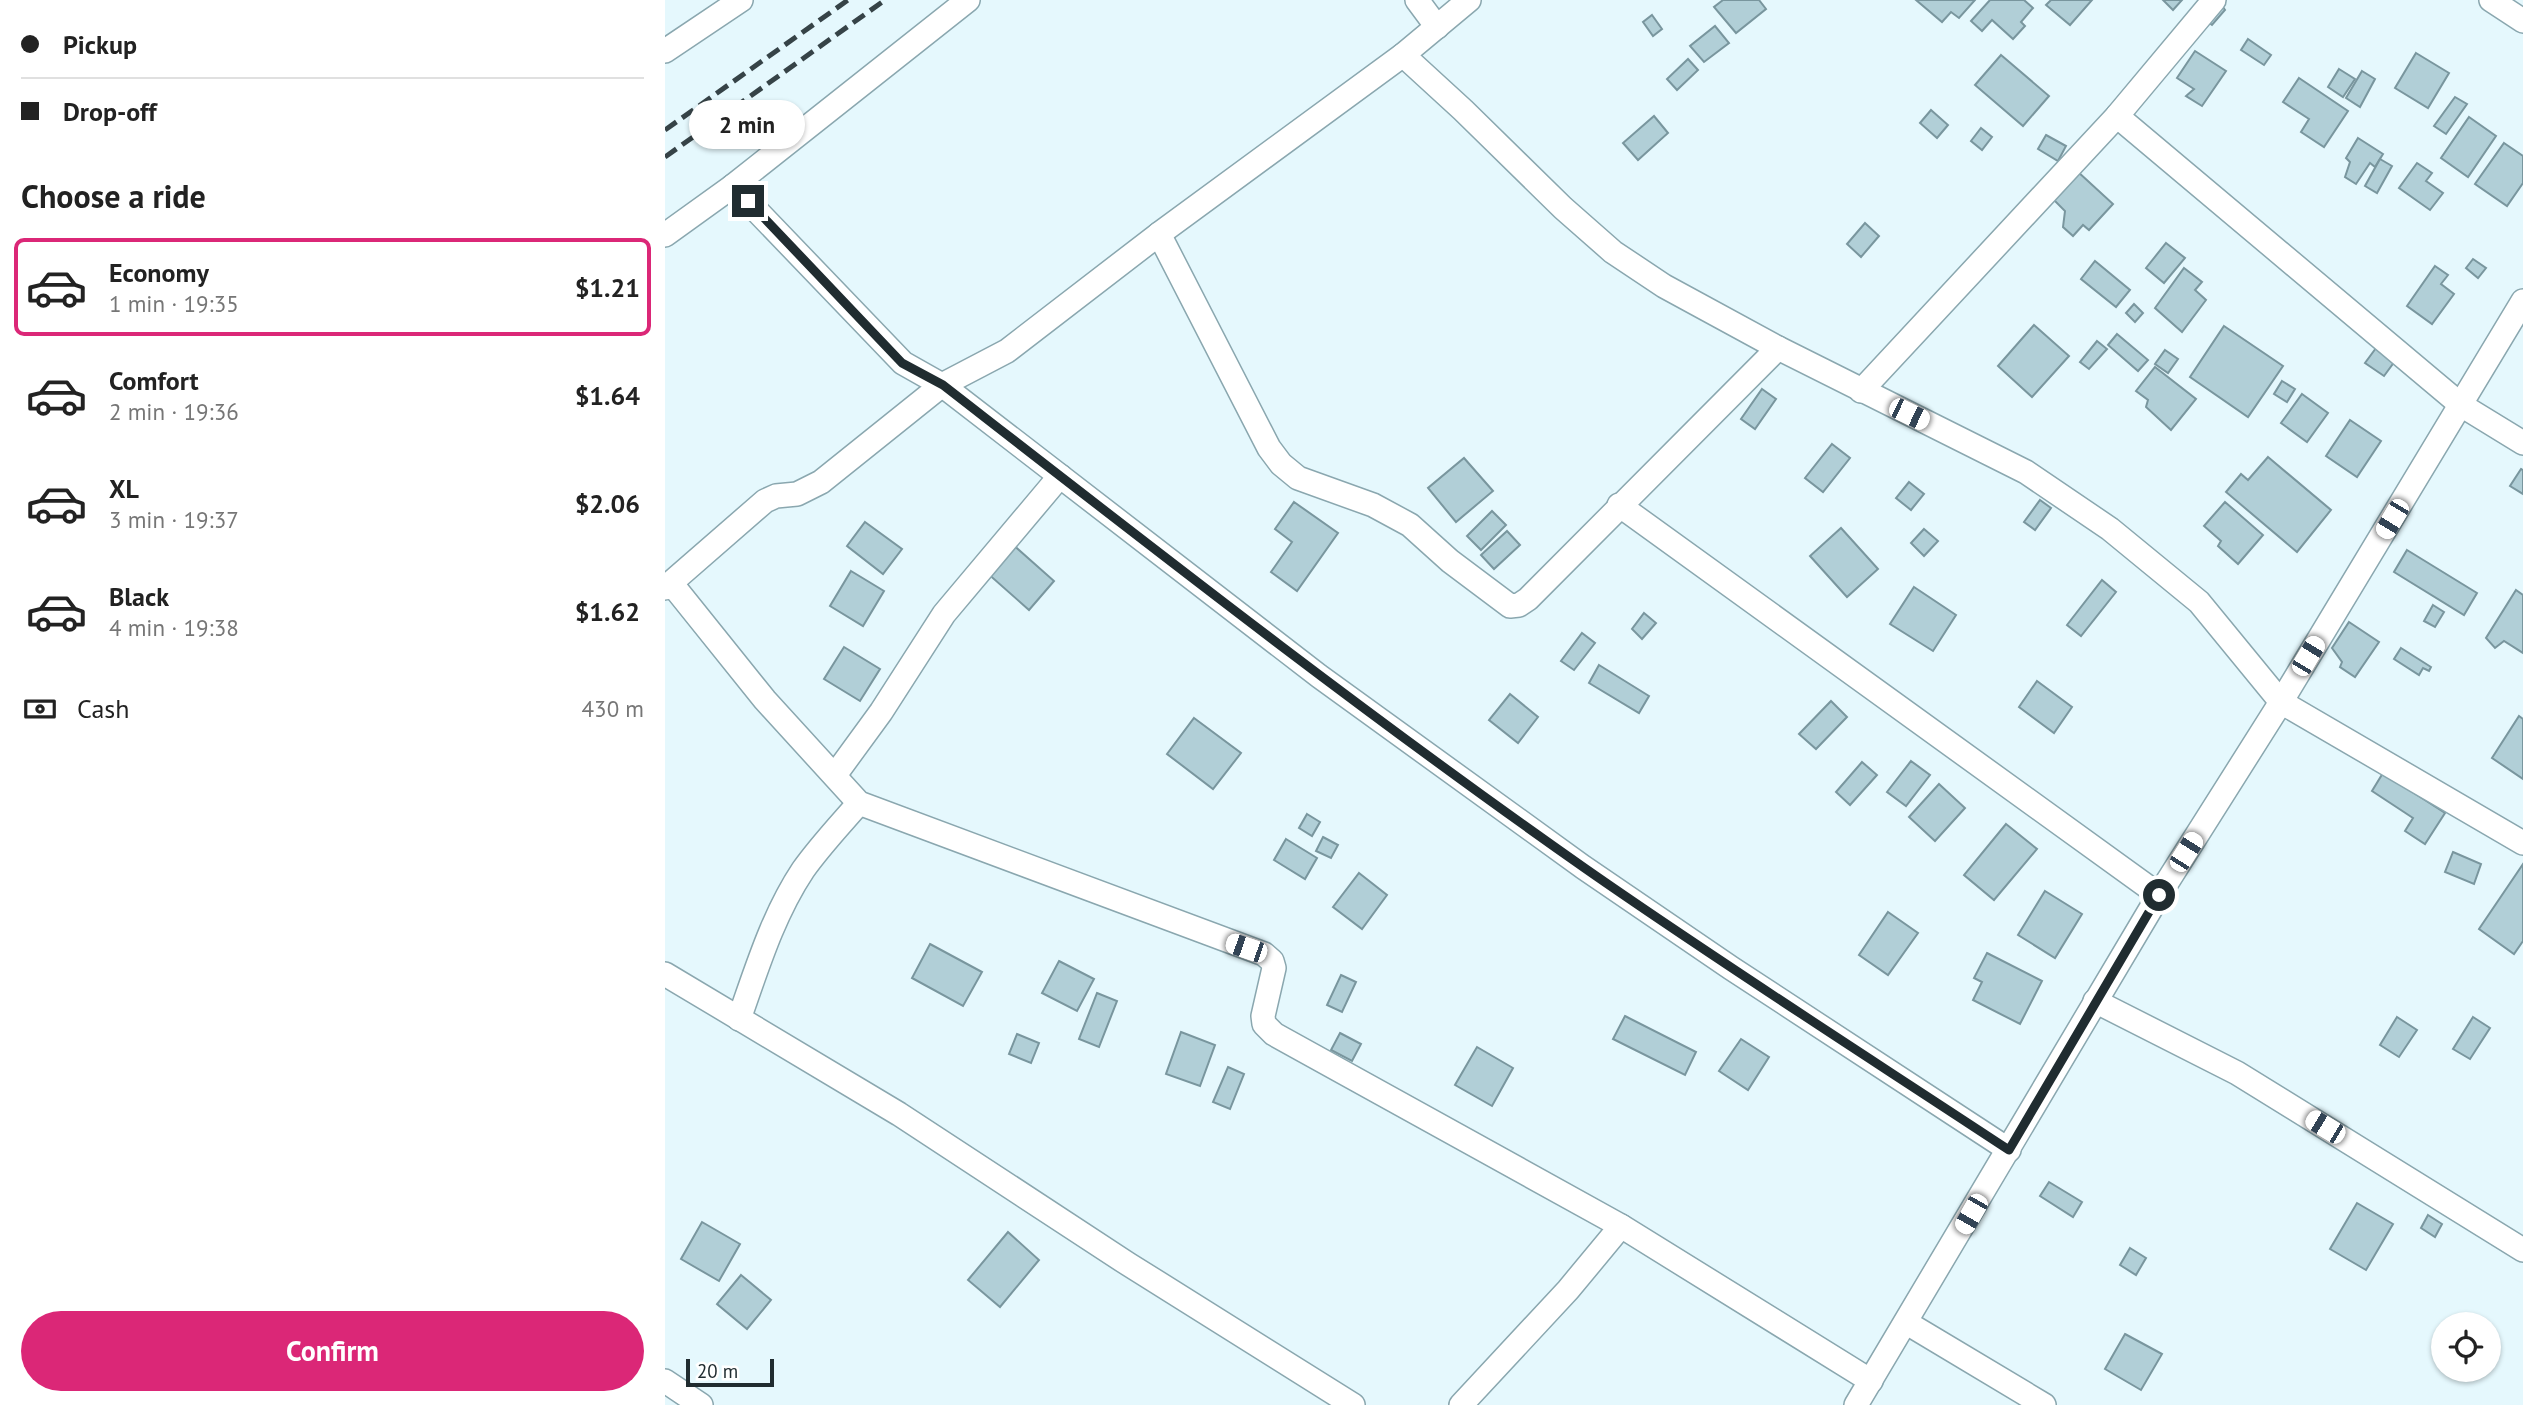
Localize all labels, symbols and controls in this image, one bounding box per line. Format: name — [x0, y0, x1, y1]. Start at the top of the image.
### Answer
text: Pickup — [63, 28, 137, 61]
text: Drop-off — [63, 95, 157, 128]
callout: 2 min — [690, 100, 806, 148]
text: 2 min — [719, 110, 775, 139]
text: Choose a ride — [21, 175, 206, 217]
route end — [732, 185, 764, 217]
icon: car — [25, 256, 88, 319]
text: Economy — [109, 256, 209, 289]
text: $1.21 — [575, 271, 640, 304]
text: 1 min · 19:35 — [109, 289, 239, 318]
icon: car — [25, 364, 88, 427]
text: Comfort — [109, 364, 199, 397]
text: $1.64 — [575, 379, 640, 412]
car — [1886, 395, 1933, 433]
text: 2 min · 19:36 — [109, 397, 239, 426]
icon: car — [25, 472, 88, 535]
text: XL — [109, 472, 139, 505]
text: $2.06 — [575, 487, 640, 520]
car — [2373, 496, 2412, 542]
text: 3 min · 19:37 — [109, 505, 239, 534]
icon: car — [25, 580, 88, 643]
text: Black — [109, 580, 169, 613]
text: $1.62 — [575, 595, 640, 628]
text: 4 min · 19:38 — [109, 613, 239, 642]
car — [2289, 633, 2328, 679]
icon: cash — [21, 690, 59, 728]
text: Cash — [77, 692, 129, 725]
text: 430 m — [582, 694, 644, 723]
car — [2166, 829, 2207, 875]
route start — [2143, 879, 2175, 911]
car — [1223, 931, 1270, 965]
car — [2302, 1107, 2349, 1147]
car — [1952, 1191, 1991, 1237]
button: Confirm — [21, 1311, 644, 1391]
map controls — [2431, 1312, 2501, 1382]
button: locate — [2431, 1312, 2501, 1382]
scale bar — [686, 1356, 773, 1388]
text: 20 m — [697, 1359, 738, 1383]

